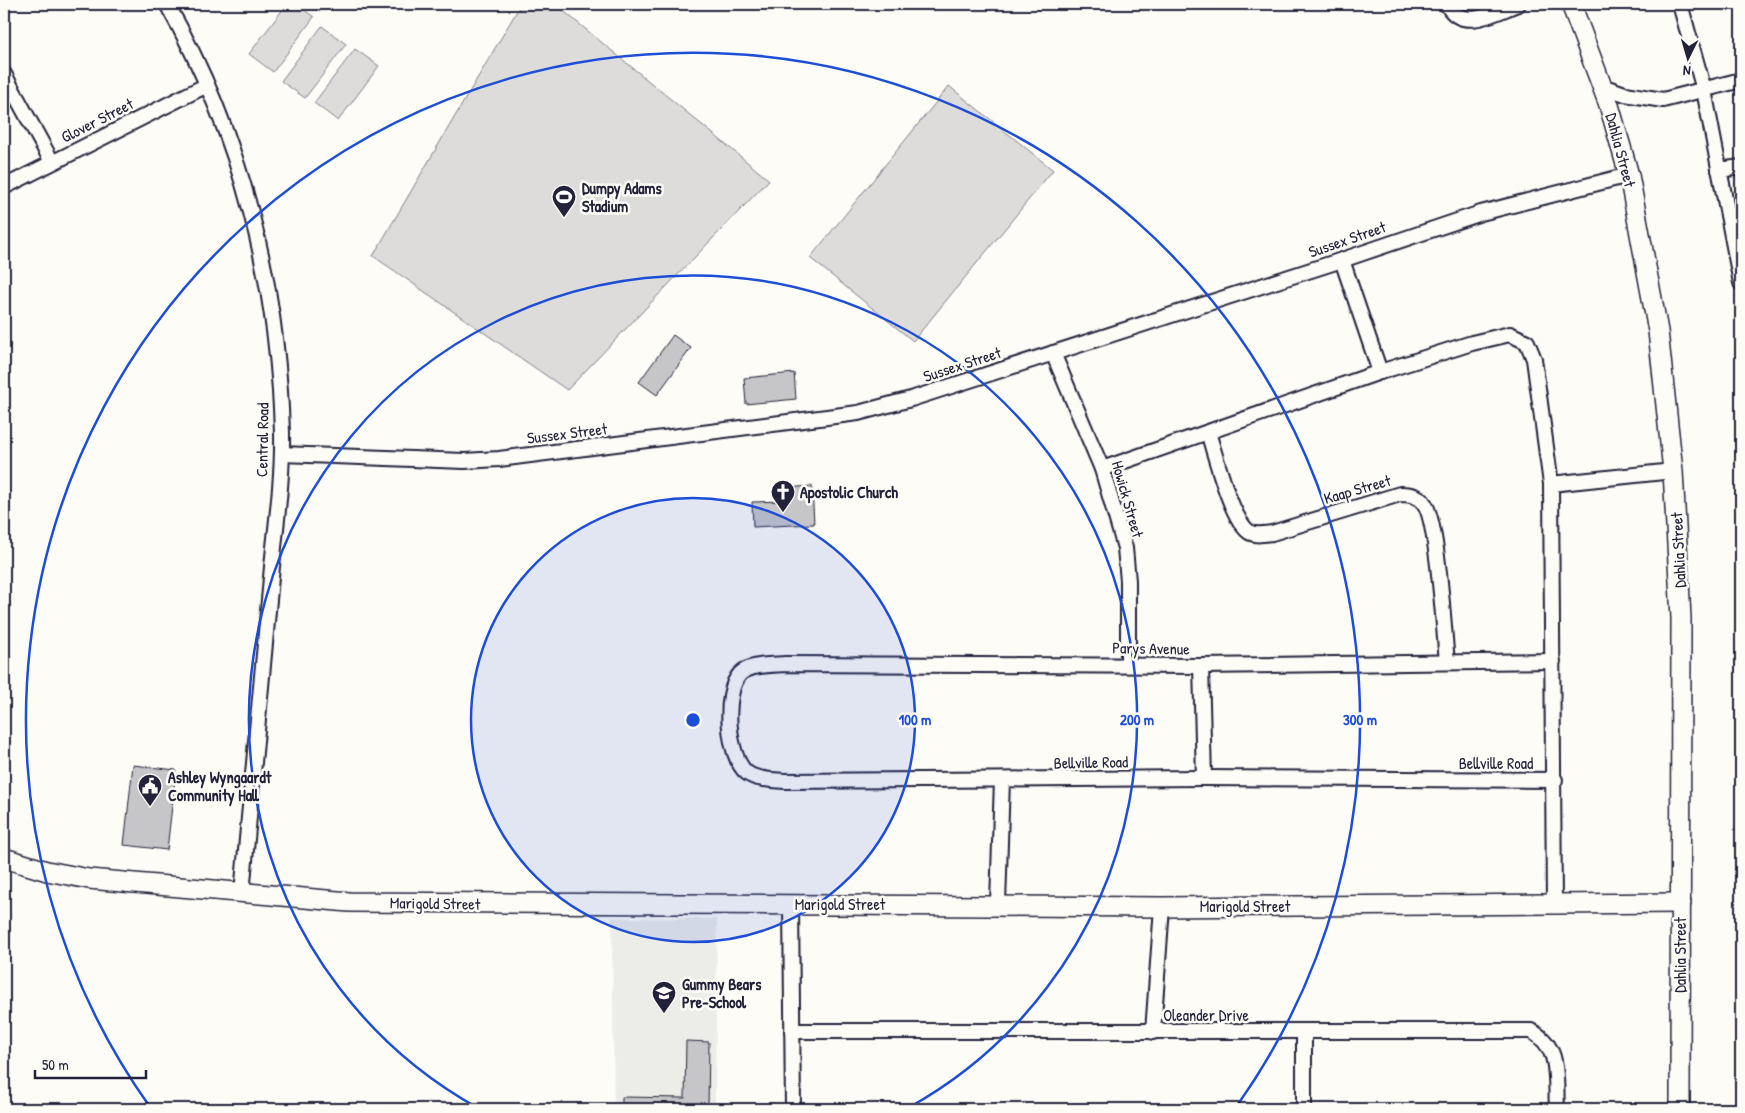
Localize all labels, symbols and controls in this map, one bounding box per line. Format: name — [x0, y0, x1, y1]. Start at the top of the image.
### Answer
north arrow — [1662, 32, 1712, 82]
text: N — [1682, 62, 1691, 81]
street label: Glover Street — [57, 92, 137, 148]
street label: Dahlia Street — [1601, 111, 1642, 190]
place label: Dumpy Adams Stadium — [582, 177, 662, 217]
sports icon: Dumpy Adams Stadium — [551, 184, 577, 218]
street label: Sussex Street — [1305, 215, 1389, 263]
street label: Sussex Street — [920, 341, 1004, 387]
street label: Central Road — [250, 403, 274, 477]
street label: Sussex Street — [526, 417, 609, 449]
street label: Howick Street — [1107, 458, 1150, 540]
street label: Kaap Street — [1321, 469, 1394, 509]
church icon: Apostolic Church — [770, 479, 796, 513]
place label: Apostolic Church — [800, 481, 898, 504]
street label: Dahlia Street — [1665, 511, 1691, 588]
street label: Parys Avenue — [1112, 636, 1190, 660]
text: 100 m — [899, 709, 931, 730]
text: 200 m — [1120, 709, 1154, 730]
text: 300 m — [1343, 709, 1377, 730]
centre of rings — [684, 711, 702, 729]
street label: Bellville Road — [1054, 750, 1128, 774]
street label: Bellville Road — [1459, 752, 1533, 774]
place label: Ashley Wyngaardt Community Hall — [168, 766, 272, 807]
public building icon: Ashley Wyngaardt Community Hall — [137, 773, 163, 807]
street label: Marigold Street — [390, 891, 481, 915]
street label: Marigold Street — [795, 893, 886, 915]
street label: Marigold Street — [1200, 895, 1291, 917]
street label: Dahlia Street — [1669, 917, 1691, 993]
place label: Gummy Bears Pre-School — [682, 973, 762, 1013]
school or university icon: Gummy Bears Pre-School — [651, 980, 677, 1014]
street label: Oleander Drive — [1163, 1004, 1249, 1026]
scale bar — [35, 1048, 146, 1080]
text: 50 m — [42, 1054, 69, 1075]

